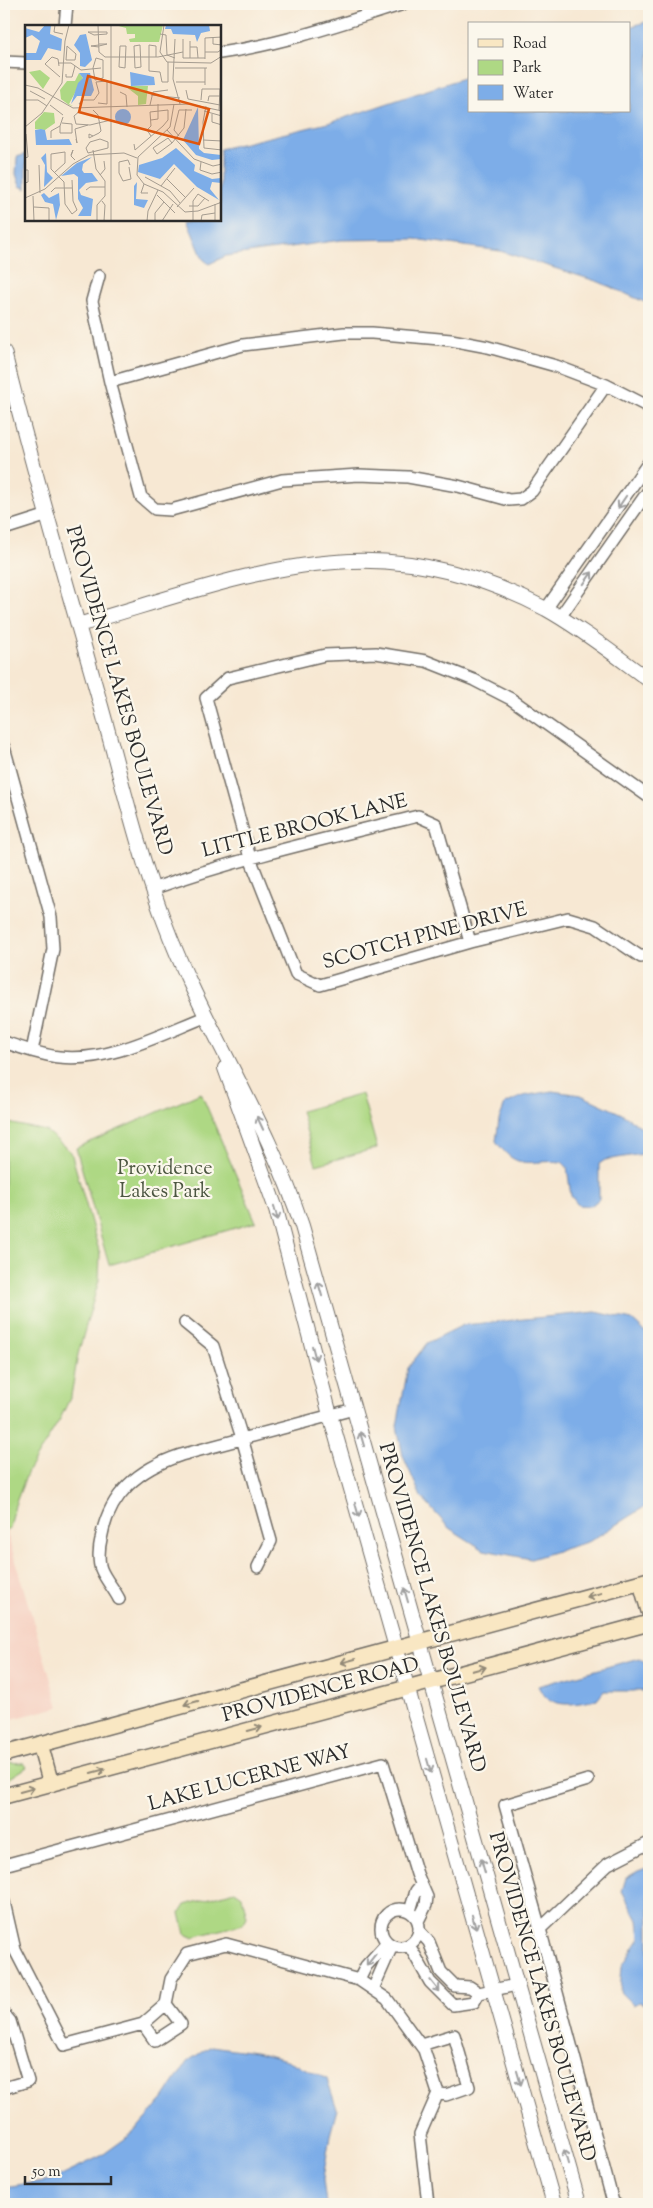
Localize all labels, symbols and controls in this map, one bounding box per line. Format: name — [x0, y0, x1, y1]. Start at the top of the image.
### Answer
legend — [468, 22, 630, 112]
inset map — [25, 25, 221, 221]
text: Road — [513, 34, 547, 55]
text: Park — [513, 58, 542, 79]
text: Water — [513, 84, 554, 105]
one-way arrow — [617, 495, 627, 509]
street label: PROVIDENCE LAKES BOULEVARD — [57, 523, 179, 859]
one-way arrow — [583, 571, 593, 585]
street label: LITTLE BROOK LANE — [199, 787, 411, 867]
street label: SCOTCH PINE DRIVE — [320, 896, 530, 978]
one-way arrow — [255, 1116, 264, 1131]
park label: Providence Lakes Park — [117, 1155, 213, 1207]
one-way arrow — [272, 1204, 282, 1220]
one-way arrow — [315, 1282, 324, 1298]
one-way arrow — [310, 1345, 319, 1361]
one-way arrow — [357, 1431, 366, 1447]
street label: PROVIDENCE LAKES BOULEVARD — [370, 1440, 492, 1776]
one-way arrow — [352, 1502, 362, 1518]
one-way arrow — [400, 1588, 410, 1604]
one-way arrow — [586, 1591, 602, 1601]
street label: PROVIDENCE ROAD — [219, 1651, 423, 1731]
one-way arrow — [341, 1657, 357, 1666]
one-way arrow — [471, 1664, 487, 1674]
one-way arrow — [184, 1699, 200, 1708]
one-way arrow — [246, 1724, 262, 1734]
street label: LAKE LUCERNE WAY — [145, 1738, 355, 1820]
one-way arrow — [424, 1758, 434, 1774]
one-way arrow — [89, 1766, 105, 1776]
one-way arrow — [19, 1785, 35, 1794]
street label: PROVIDENCE LAKES BOULEVARD — [480, 1829, 602, 2165]
one-way arrow — [478, 1859, 487, 1875]
one-way arrow — [470, 1914, 479, 1930]
one-way arrow — [366, 1953, 377, 1966]
one-way arrow — [429, 1979, 440, 1992]
one-way arrow — [514, 2070, 524, 2086]
one-way arrow — [560, 2150, 570, 2166]
scale bar — [25, 2153, 111, 2185]
text: 50 m — [31, 2162, 61, 2183]

